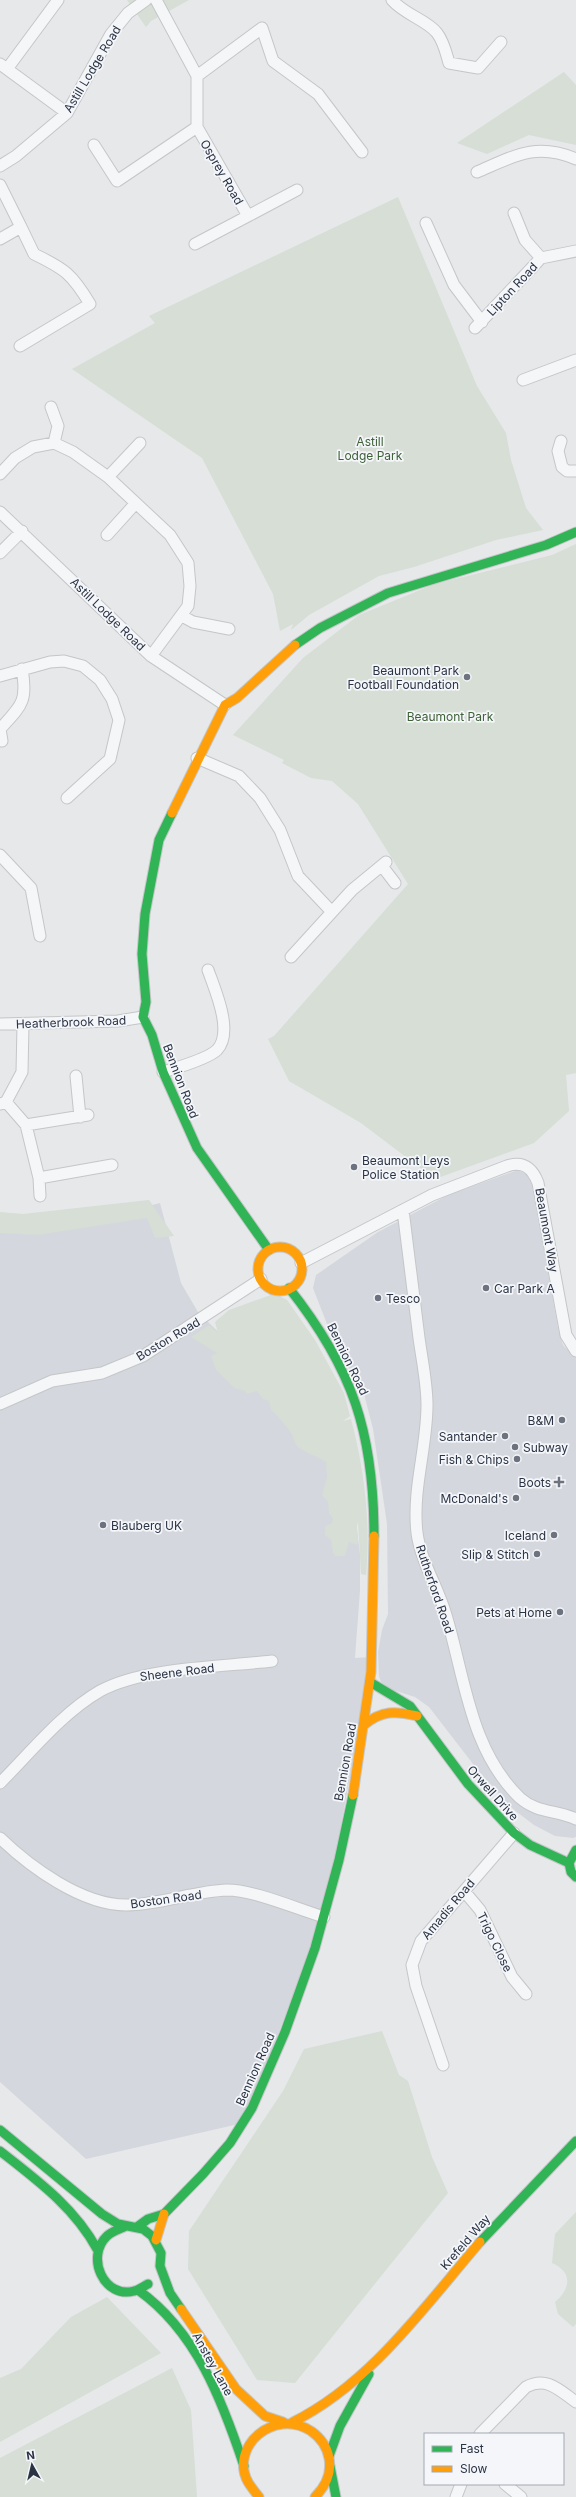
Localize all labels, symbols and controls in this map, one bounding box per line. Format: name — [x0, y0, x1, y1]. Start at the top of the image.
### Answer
street label: Astill Lodge Road — [60, 23, 124, 115]
street label: Osprey Road — [197, 137, 247, 207]
street label: Lipton Road — [484, 259, 540, 319]
park label: Astill Lodge Park — [338, 434, 403, 463]
street label: Astill Lodge Road — [67, 574, 149, 654]
place label: Beaumont Park Football Foundation — [347, 663, 459, 692]
marker: Beaumont Park Football Foundation — [462, 672, 472, 682]
park label: Beaumont Park — [407, 709, 494, 724]
street label: Heatherbrook Road — [16, 1013, 126, 1031]
street label: Bennion Road — [160, 1042, 202, 1120]
place label: Beaumont Leys Police Station — [362, 1153, 450, 1182]
marker: Beaumont Leys Police Station — [349, 1162, 359, 1172]
street label: Beaumont Way — [532, 1187, 562, 1274]
place label: Car Park A — [494, 1281, 555, 1296]
marker: Car Park A — [481, 1283, 491, 1293]
place label: Tesco — [386, 1291, 420, 1306]
marker: Tesco — [373, 1293, 383, 1303]
street label: Boston Road — [133, 1314, 203, 1364]
street label: Bennion Road — [324, 1320, 372, 1398]
place label: B&M — [528, 1413, 554, 1428]
marker: B&M — [557, 1415, 567, 1425]
place label: Santander — [439, 1429, 497, 1444]
marker: Santander — [500, 1431, 510, 1441]
place label: Subway — [523, 1440, 568, 1455]
marker: Subway — [510, 1442, 520, 1452]
place label: Fish & Chips — [439, 1452, 509, 1467]
marker: Fish & Chips — [512, 1454, 522, 1464]
place label: Boots — [519, 1475, 551, 1490]
marker: Boots — [554, 1477, 564, 1487]
place label: McDonald's — [440, 1491, 508, 1506]
marker: McDonald's — [511, 1493, 521, 1503]
place label: Blauberg UK — [111, 1518, 182, 1533]
marker: Blauberg UK — [98, 1520, 108, 1530]
place label: Iceland — [505, 1528, 546, 1543]
marker: Iceland — [549, 1530, 559, 1540]
street label: Rutherford Road — [413, 1543, 457, 1635]
place label: Slip & Stitch — [461, 1547, 529, 1562]
marker: Slip & Stitch — [532, 1549, 542, 1559]
place label: Pets at Home — [476, 1605, 552, 1620]
marker: Pets at Home — [555, 1607, 565, 1617]
street label: Sheene Road — [139, 1660, 215, 1684]
street label: Bennion Road — [331, 1722, 359, 1802]
street label: Orwell Drive — [464, 1762, 522, 1824]
street label: Amadis Road — [418, 1876, 478, 1942]
street label: Boston Road — [129, 1887, 203, 1911]
street label: Trigo Close — [474, 1910, 516, 1974]
street label: Bennion Road — [232, 2030, 278, 2108]
street label: Krefeld Way — [437, 2211, 493, 2273]
street label: Anstey Lane — [189, 2330, 237, 2398]
legend — [424, 2433, 564, 2485]
text: Fast — [460, 2441, 484, 2456]
north arrow — [12, 2445, 52, 2485]
text: N — [25, 2448, 36, 2463]
text: Slow — [460, 2461, 488, 2476]

